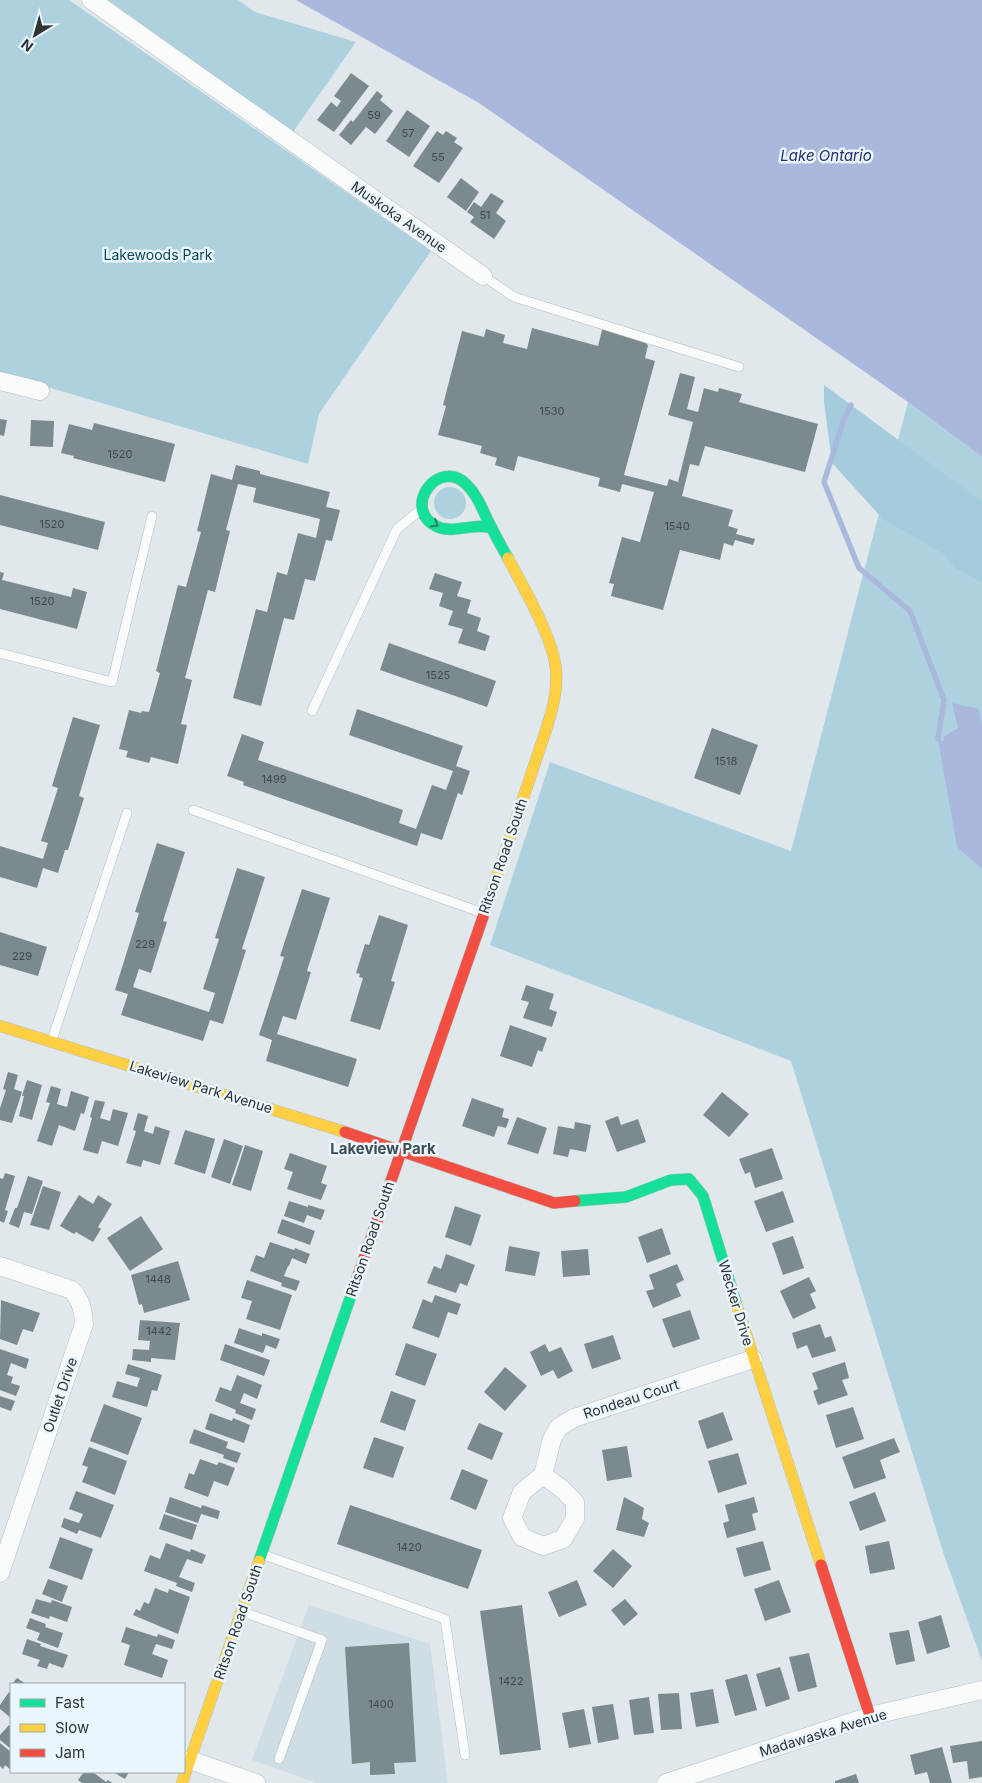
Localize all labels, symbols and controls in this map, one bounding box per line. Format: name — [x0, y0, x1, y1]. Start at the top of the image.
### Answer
north arrow — [10, 10, 60, 60]
text: N — [17, 36, 36, 56]
house number: 59 — [367, 108, 381, 122]
house number: 57 — [402, 126, 414, 140]
water label: Lake Ontario — [780, 146, 872, 165]
house number: 55 — [431, 150, 445, 164]
street label: Muskoka Avenue — [348, 177, 450, 256]
house number: 51 — [479, 208, 491, 222]
park label: Lakewoods Park — [104, 246, 213, 263]
house number: 1530 — [540, 404, 565, 418]
house number: 1520 — [108, 447, 132, 461]
house number: 1520 — [40, 517, 64, 531]
one-way arrow — [429, 518, 438, 528]
house number: 1540 — [664, 519, 690, 533]
house number: 1520 — [30, 594, 54, 608]
house number: 1525 — [426, 668, 451, 682]
house number: 1518 — [715, 754, 737, 768]
house number: 1499 — [261, 772, 287, 786]
street label: Ritson Road South — [475, 796, 530, 916]
house number: 229 — [135, 937, 155, 951]
house number: 229 — [12, 949, 32, 963]
street label: Lakeview Park Avenue — [128, 1057, 275, 1116]
district label: Lakeview Park — [330, 1139, 436, 1158]
street label: Ritson Road South — [342, 1179, 397, 1299]
street label: Wecker Drive — [715, 1258, 758, 1348]
house number: 1448 — [145, 1272, 171, 1286]
house number: 1442 — [146, 1324, 172, 1338]
street label: Outlet Drive — [39, 1355, 80, 1435]
street label: Rondeau Court — [581, 1375, 681, 1422]
house number: 1420 — [396, 1540, 422, 1554]
street label: Ritson Road South — [210, 1562, 265, 1682]
house number: 1422 — [499, 1674, 524, 1688]
legend — [10, 1683, 185, 1773]
text: Fast — [55, 1693, 85, 1712]
house number: 1400 — [368, 1697, 394, 1711]
street label: Madawaska Avenue — [757, 1705, 889, 1760]
text: Slow — [55, 1718, 89, 1737]
text: Jam — [55, 1743, 85, 1762]

